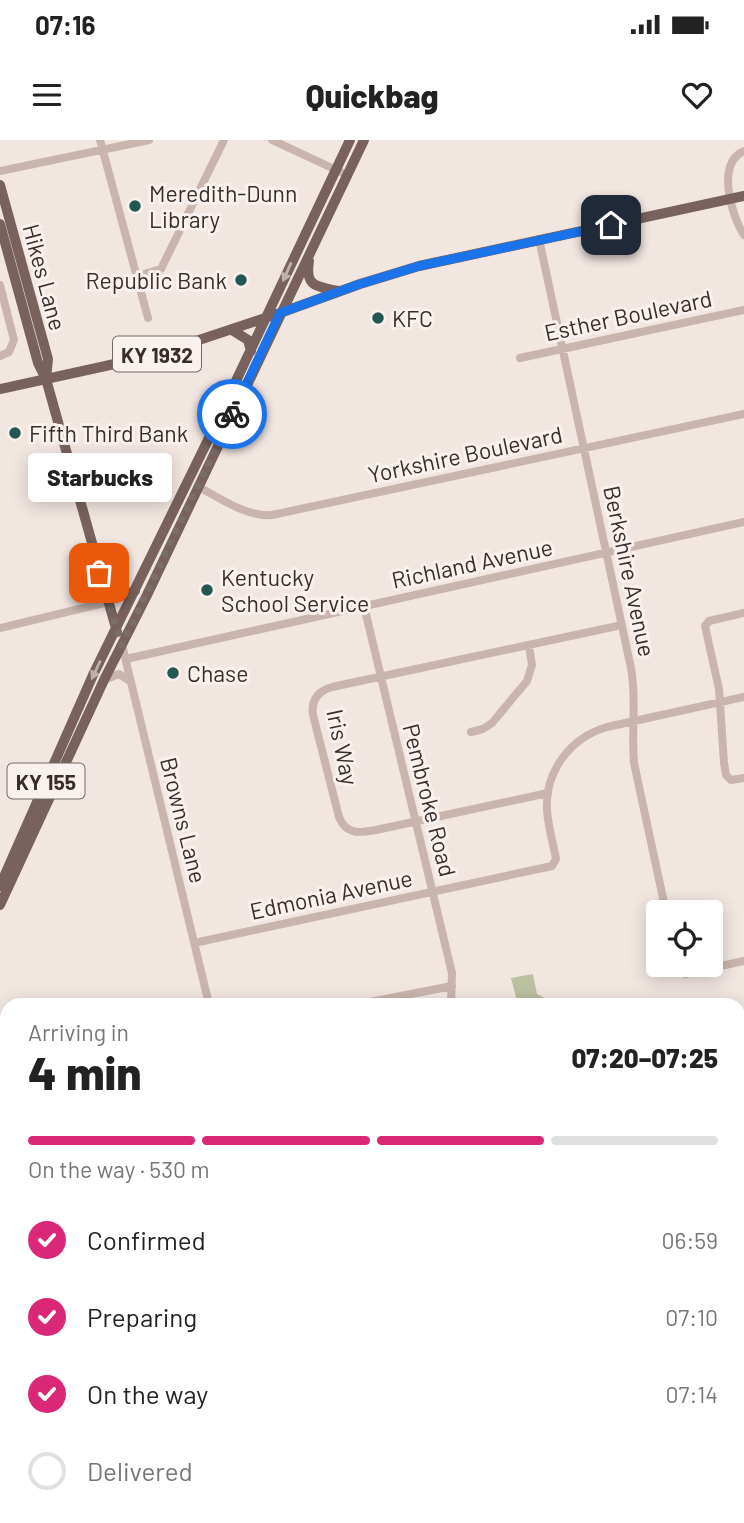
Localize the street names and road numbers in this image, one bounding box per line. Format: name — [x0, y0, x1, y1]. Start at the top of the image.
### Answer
street label: Hikes Lane — [17, 221, 73, 333]
street label: Esther Boulevard — [542, 284, 714, 346]
road number: KY 1932 — [113, 336, 201, 372]
street label: Yorkshire Boulevard — [365, 420, 565, 488]
street label: Berkshire Avenue — [598, 483, 662, 659]
street label: Richland Avenue — [389, 532, 555, 594]
street label: Iris Way — [321, 706, 365, 788]
street label: Pembroke Road — [397, 721, 463, 879]
street label: Browns Lane — [155, 754, 213, 886]
road number: KY 155 — [7, 764, 84, 798]
street label: Edmonia Avenue — [247, 863, 415, 925]

